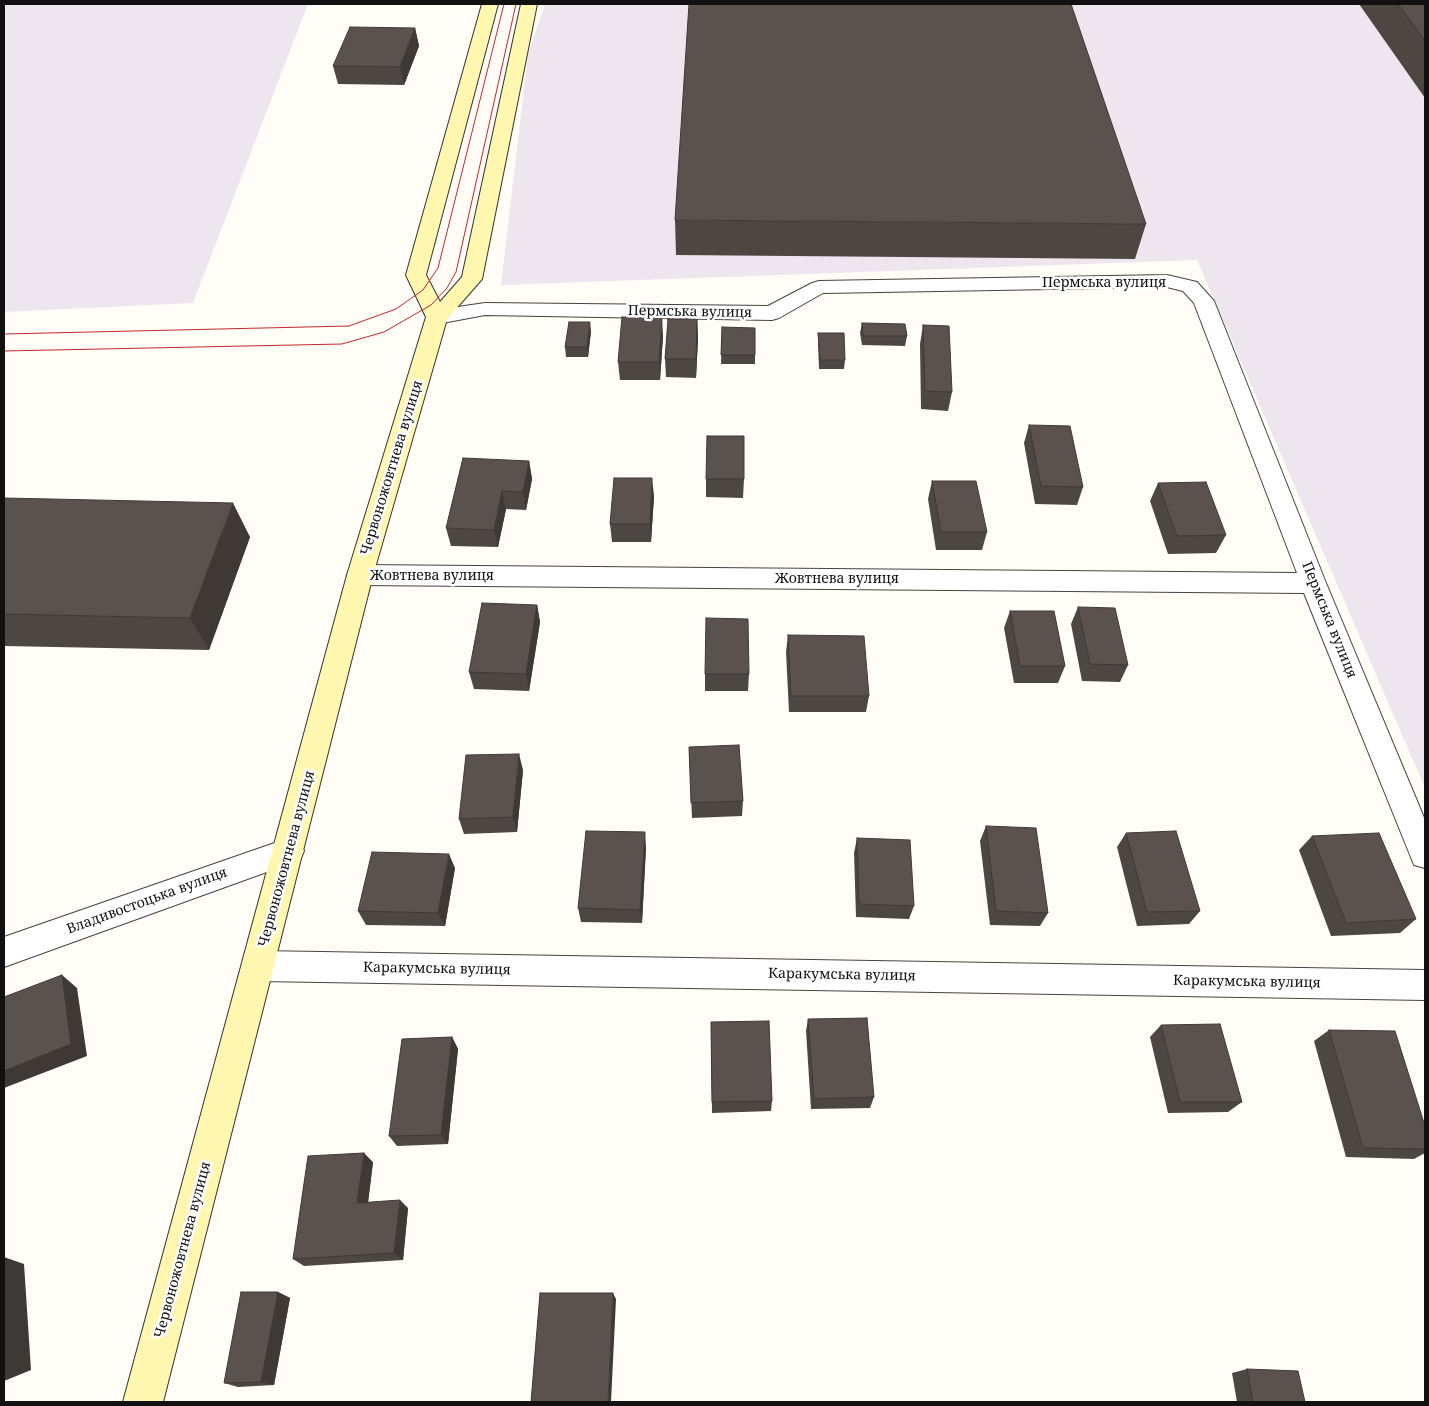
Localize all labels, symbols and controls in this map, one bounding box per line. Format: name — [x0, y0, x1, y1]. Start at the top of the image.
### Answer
street label: Пермська вулиця — [1042, 275, 1166, 291]
street label: Пермська вулиця — [628, 303, 752, 321]
street label: Червоножовтнева вулиця — [357, 379, 427, 557]
street label: Пермська вулиця — [1298, 559, 1360, 681]
street label: Жовтнева вулиця — [370, 568, 494, 584]
street label: Жовтнева вулиця — [775, 571, 899, 587]
street label: Червоножовтнева вулиця — [255, 769, 319, 949]
street label: Владивостоцька вулиця — [64, 864, 230, 938]
street label: Каракумська вулиця — [363, 959, 511, 979]
street label: Каракумська вулиця — [768, 965, 916, 985]
street label: Каракумська вулиця — [1173, 972, 1321, 992]
street label: Червоножовтнева вулиця — [151, 1160, 215, 1340]

